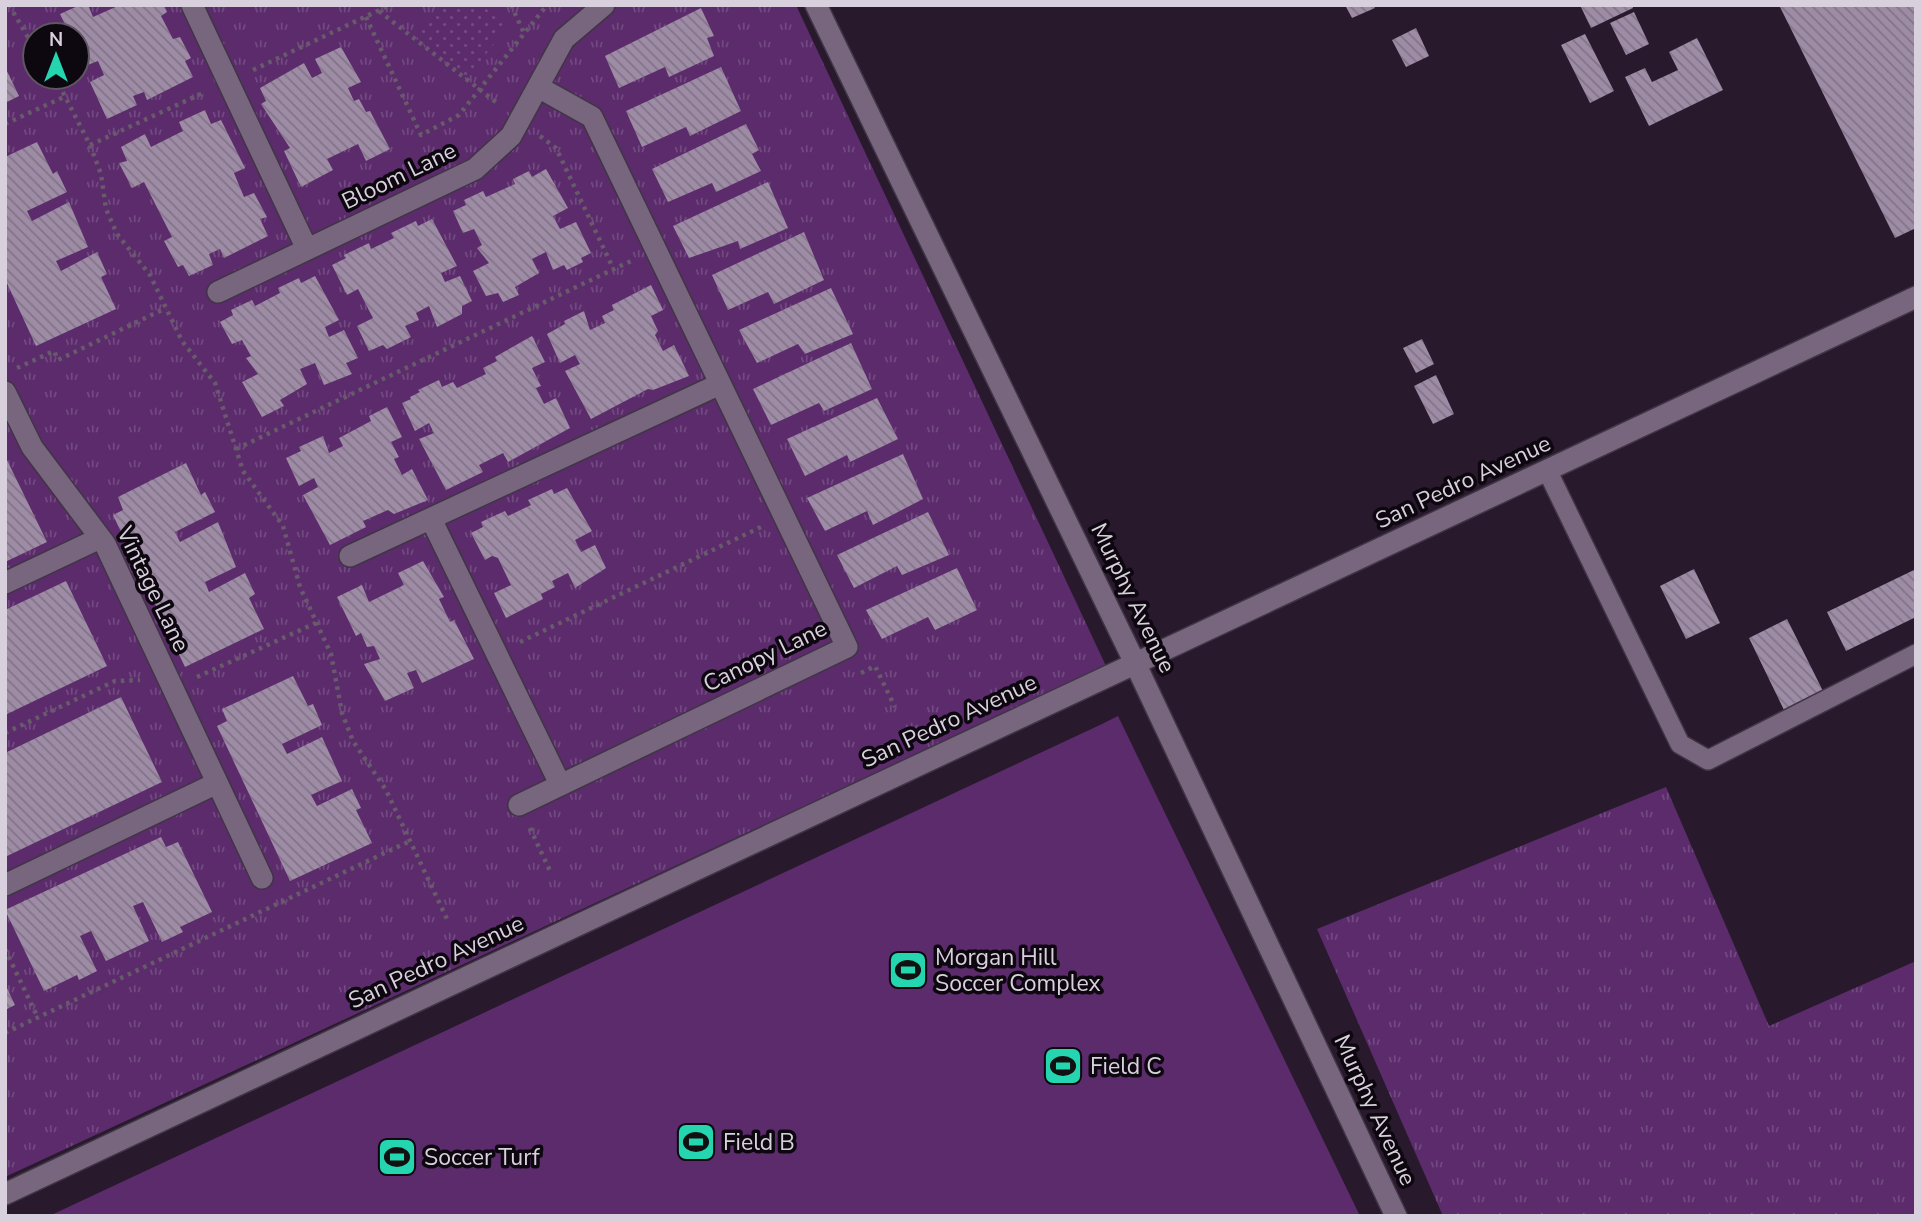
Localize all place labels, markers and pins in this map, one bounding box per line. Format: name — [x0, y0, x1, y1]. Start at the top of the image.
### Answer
place label: Morgan Hill Soccer Complex — [935, 942, 1101, 999]
sports icon: Morgan Hill Soccer Complex — [887, 949, 929, 991]
sports icon: Field C — [1042, 1045, 1084, 1087]
place label: Field C — [1090, 1051, 1162, 1082]
sports icon: Field B — [675, 1121, 717, 1163]
place label: Field B — [723, 1127, 795, 1158]
sports icon: Soccer Turf — [376, 1136, 418, 1178]
place label: Soccer Turf — [424, 1142, 540, 1173]

